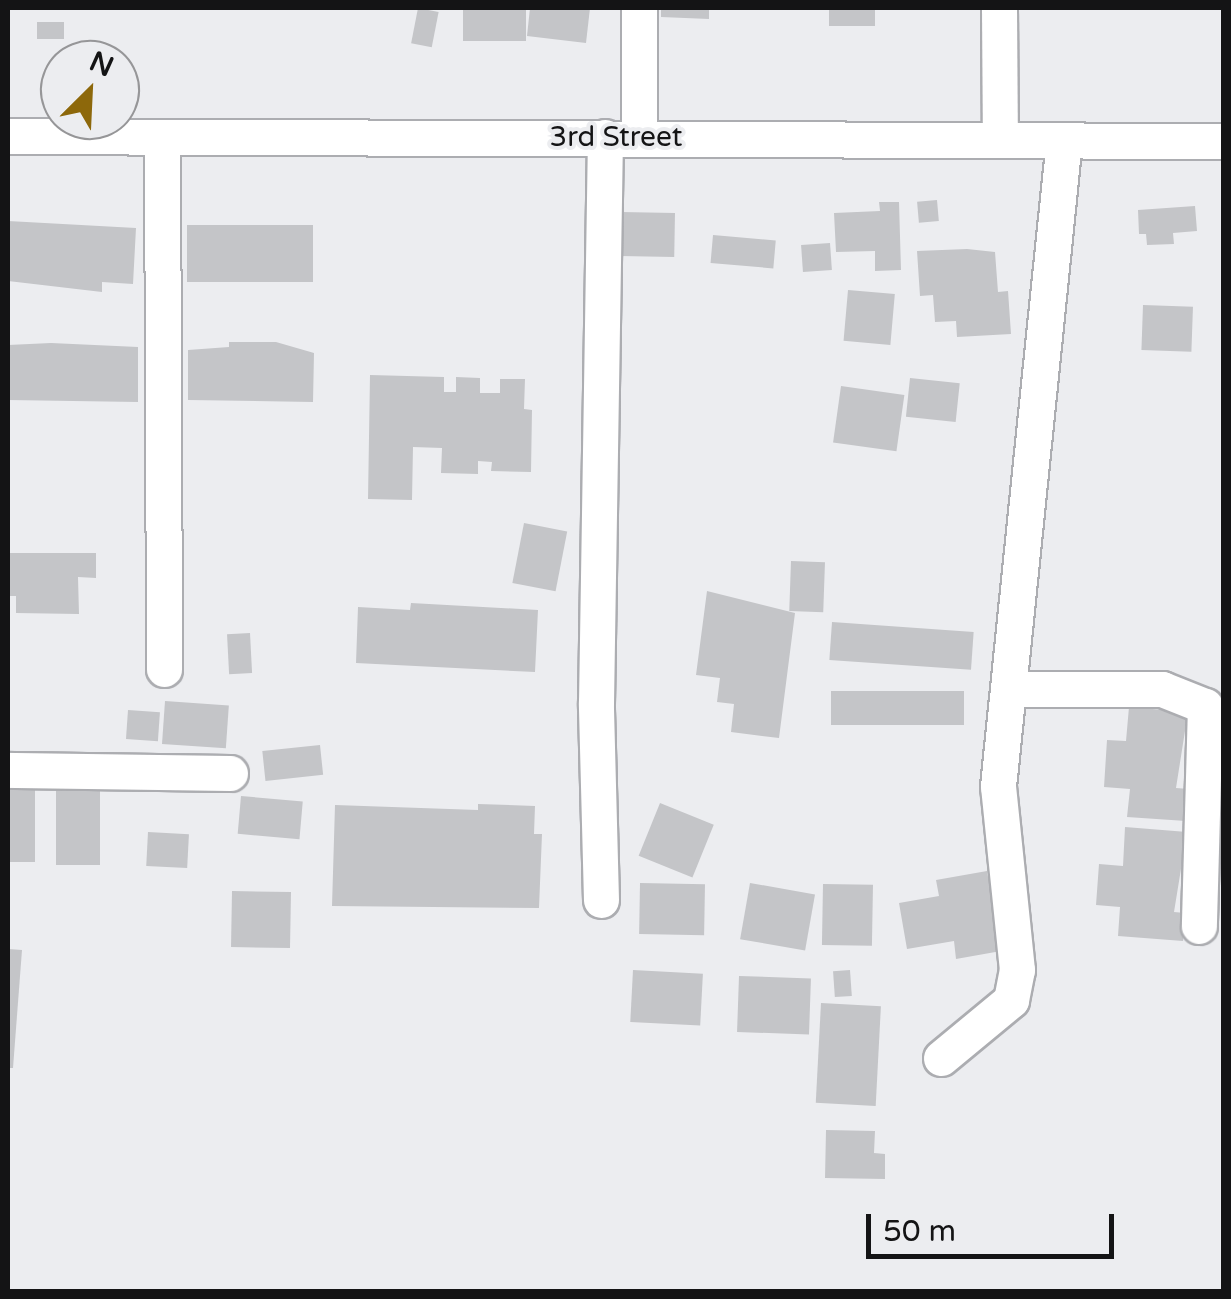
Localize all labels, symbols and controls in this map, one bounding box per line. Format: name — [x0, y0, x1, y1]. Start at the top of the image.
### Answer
north arrow — [40, 40, 140, 140]
text: N — [84, 44, 119, 85]
street label: 3rd Street — [550, 120, 682, 154]
scale bar — [871, 1194, 1118, 1256]
text: 50 m — [883, 1213, 956, 1250]

